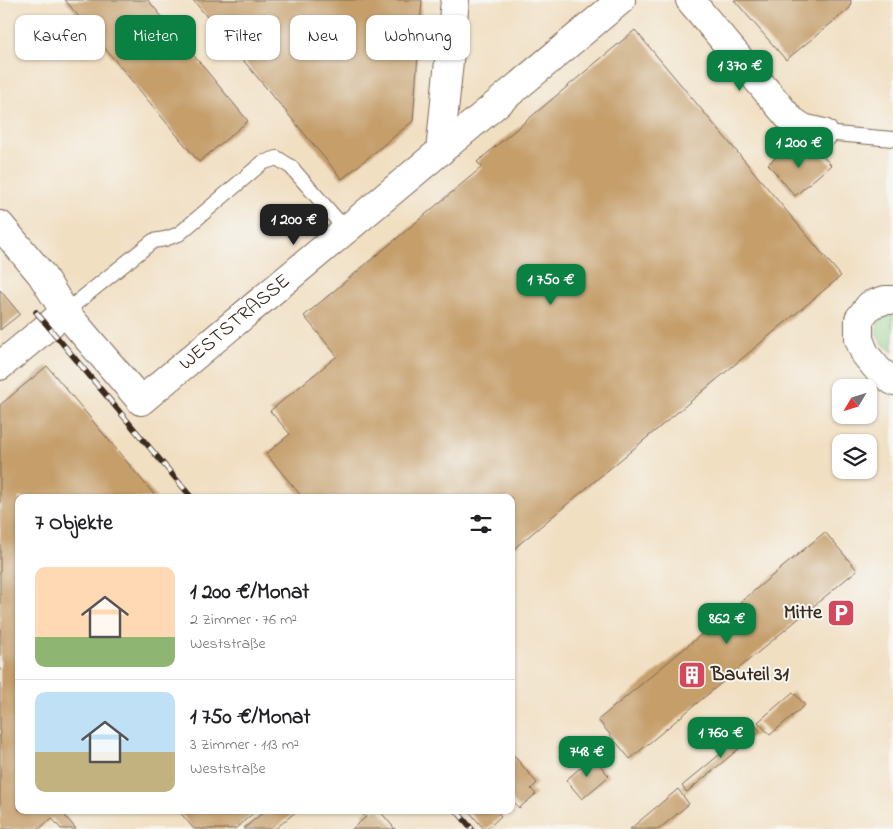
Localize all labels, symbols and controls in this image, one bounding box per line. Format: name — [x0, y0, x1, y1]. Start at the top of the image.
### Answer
chip: Kaufen — [15, 15, 105, 60]
chip: Mieten — [115, 15, 196, 60]
chip: Filter — [206, 15, 280, 60]
chip: Neu — [290, 15, 356, 60]
chip: Wohnung — [366, 15, 470, 60]
pin: 1 370 € — [694, 49, 786, 92]
text: 1 370 € — [718, 54, 762, 78]
pin: 1 200 € — [753, 126, 845, 169]
text: 1 200 € — [776, 131, 822, 155]
pin: 1 200 € — [248, 204, 340, 246]
text: 1 200 € — [271, 208, 317, 232]
pin: 1 750 € — [505, 264, 597, 306]
street label: WESTSTRASSE — [173, 267, 297, 378]
text: 1 750 € — [528, 268, 574, 292]
north arrow — [832, 379, 878, 424]
map controls — [832, 379, 877, 479]
button: layers — [832, 434, 877, 479]
text: 7 Objekte — [35, 509, 113, 539]
icon: filters — [467, 510, 495, 538]
text: 1 200 €/Monat — [190, 578, 309, 608]
icon: home — [75, 587, 135, 647]
parking icon: Mitte — [826, 598, 856, 628]
place label: Mitte — [784, 599, 823, 628]
pin: 862 € — [692, 602, 762, 645]
text: 862 € — [709, 607, 745, 631]
text: 2 Zimmer · 76 m² — [190, 608, 297, 632]
text: Weststraße — [190, 632, 266, 656]
building icon: Bauteil 31 — [677, 660, 707, 690]
place label: Bauteil 31 — [710, 661, 790, 690]
text: 1 750 €/Monat — [190, 703, 310, 733]
icon: home — [75, 712, 135, 772]
pin: 1 760 € — [675, 716, 767, 759]
text: 1 760 € — [699, 721, 743, 745]
text: 3 Zimmer · 113 m² — [190, 733, 299, 757]
pin: 748 € — [552, 736, 622, 778]
text: 748 € — [570, 740, 604, 764]
text: Weststraße — [190, 757, 266, 781]

